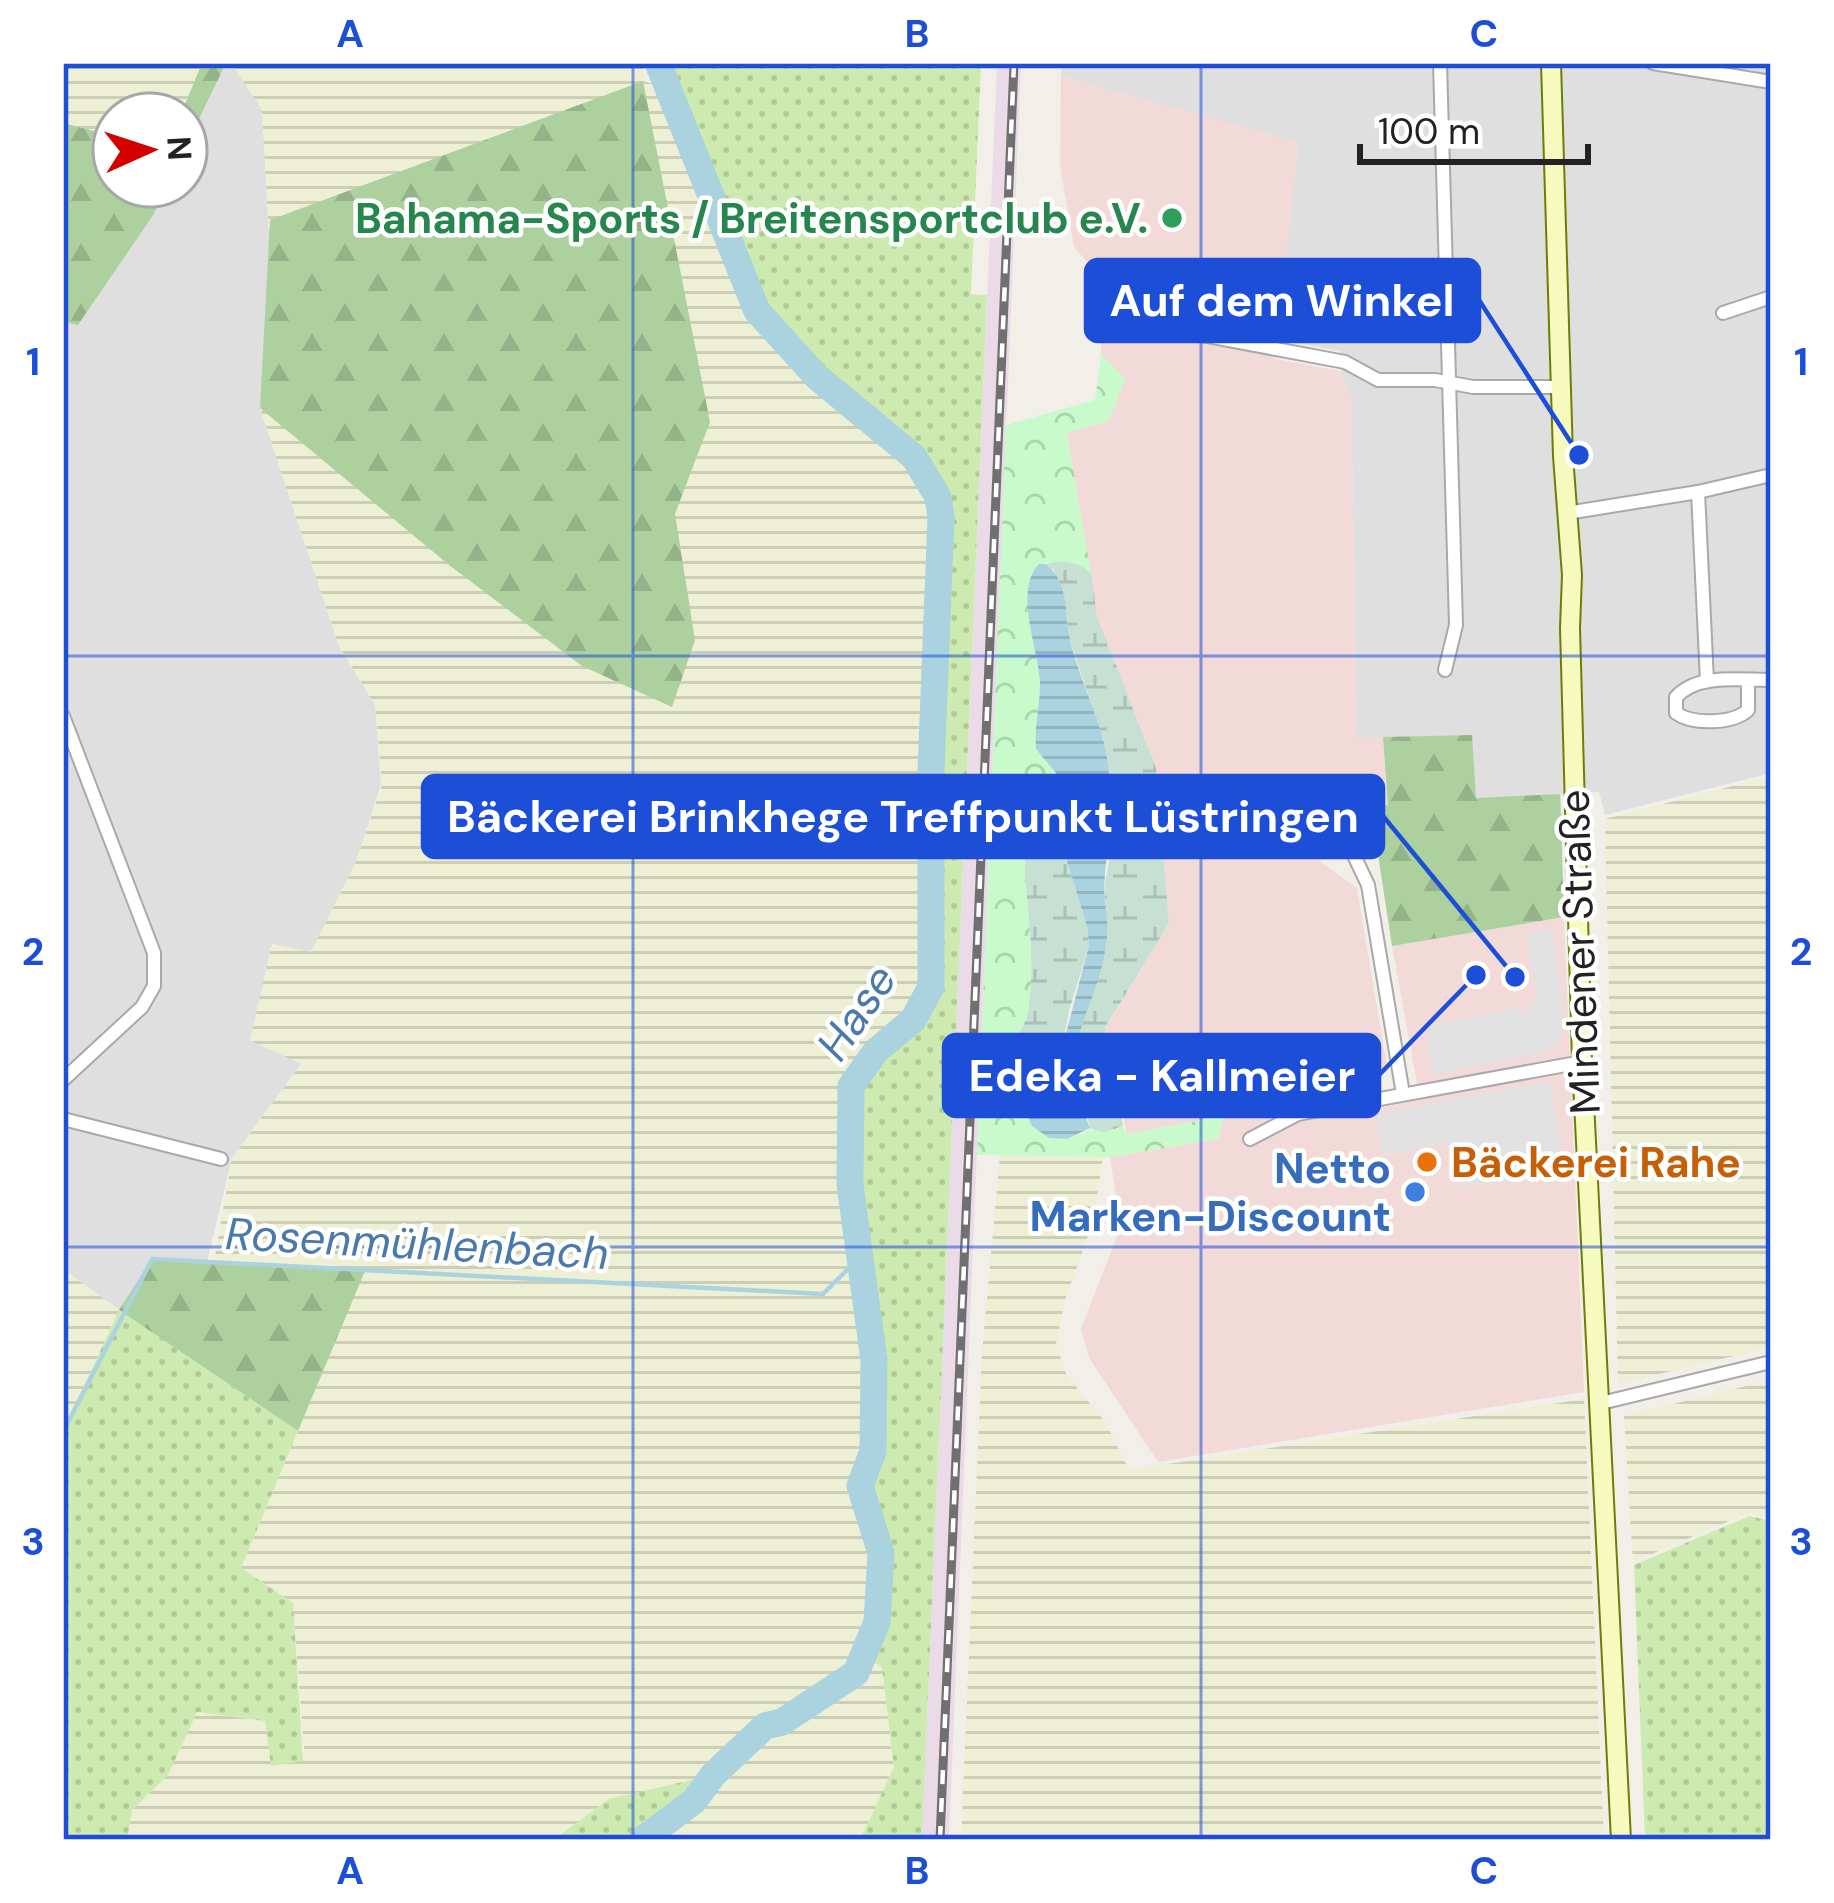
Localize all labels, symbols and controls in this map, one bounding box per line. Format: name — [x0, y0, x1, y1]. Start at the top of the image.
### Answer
text: A — [336, 8, 364, 59]
text: B — [905, 8, 929, 59]
text: C — [1470, 8, 1498, 59]
north arrow — [90, 90, 210, 210]
scale bar — [1360, 90, 1588, 164]
text: 100 m — [1378, 108, 1480, 155]
text: N — [157, 135, 202, 162]
place label: Bahama-Sports / Breitensportclub e.V. — [355, 191, 1148, 246]
marker: Bahama-Sports / Breitensportclub e.V. — [1159, 205, 1185, 231]
callout: Auf dem Winkel — [1086, 260, 1479, 341]
text: Auf dem Winkel — [1109, 271, 1455, 330]
text: 1 — [26, 336, 40, 387]
text: 1 — [1794, 336, 1808, 387]
callout: Bäckerei Brinkhege Treffpunkt Lüstringen — [423, 776, 1383, 857]
text: Bäckerei Brinkhege Treffpunkt Lüstringen — [447, 787, 1359, 846]
street label: Mindener Straße — [1546, 789, 1613, 1115]
text: 2 — [22, 926, 44, 977]
text: 2 — [1790, 926, 1812, 977]
water label: Hase — [803, 953, 910, 1071]
callout: Edeka - Kallmeier — [944, 1035, 1379, 1116]
text: Edeka - Kallmeier — [969, 1046, 1355, 1105]
place label: Bäckerei Rahe — [1451, 1135, 1741, 1190]
place label: Netto Marken-Discount — [1029, 1141, 1391, 1244]
marker: Bäckerei Rahe — [1414, 1149, 1440, 1175]
marker: Netto Marken-Discount — [1402, 1179, 1428, 1205]
water label: Rosenmühlenbach — [224, 1204, 610, 1283]
text: 3 — [21, 1516, 45, 1567]
text: 3 — [1789, 1516, 1813, 1567]
text: A — [336, 1845, 364, 1896]
text: B — [905, 1845, 929, 1896]
text: C — [1470, 1845, 1498, 1896]

